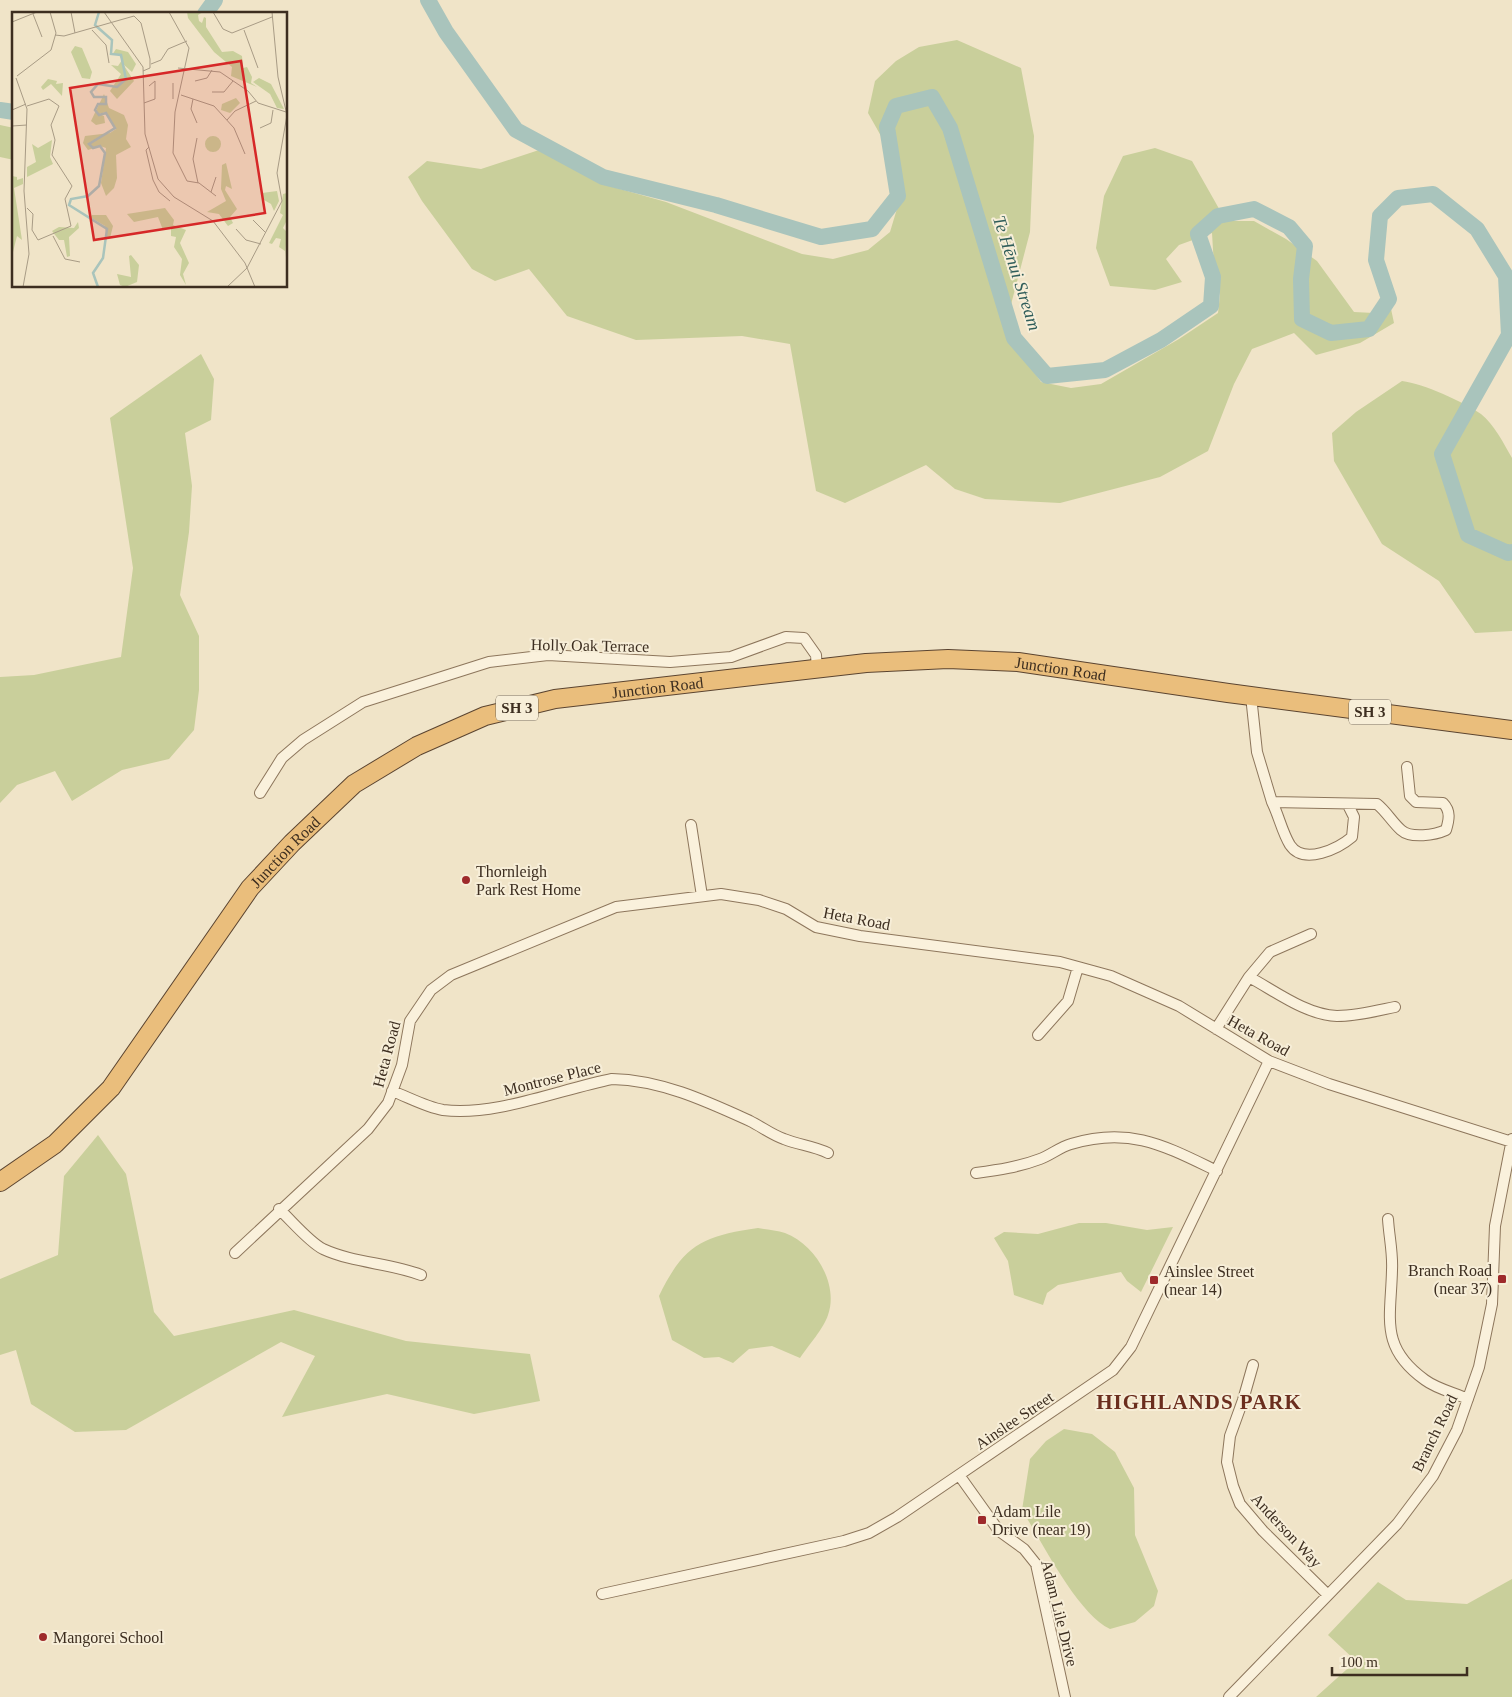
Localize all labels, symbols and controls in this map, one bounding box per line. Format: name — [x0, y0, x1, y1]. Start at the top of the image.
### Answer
inset map — [12, 12, 288, 288]
water label: Te Hēnui Stream — [989, 213, 1045, 333]
street label: Holly Oak Terrace — [531, 636, 649, 656]
street label: Junction Road — [1014, 654, 1107, 684]
street label: Junction Road — [611, 674, 704, 701]
road number: SH 3 — [496, 696, 538, 720]
road number: SH 3 — [1349, 700, 1391, 724]
street label: Junction Road — [247, 813, 323, 891]
place label: Thornleigh Park Rest Home — [476, 863, 581, 898]
marker: Thornleigh Park Rest Home — [460, 874, 472, 886]
street label: Heta Road — [822, 904, 892, 933]
street label: Heta Road — [1225, 1012, 1293, 1059]
street label: Heta Road — [369, 1019, 403, 1089]
street label: Montrose Place — [502, 1058, 603, 1099]
place label: Branch Road (near 37) — [1408, 1262, 1492, 1298]
place label: Ainslee Street (near 14) — [1164, 1263, 1255, 1299]
marker: Branch Road (near 37) — [1496, 1273, 1508, 1285]
marker: Ainslee Street (near 14) — [1148, 1274, 1160, 1286]
street label: Ainslee Street — [972, 1388, 1057, 1453]
district label: HIGHLANDS PARK — [1096, 1390, 1302, 1414]
street label: Branch Road — [1408, 1392, 1460, 1475]
street label: Anderson Way — [1247, 1490, 1325, 1572]
place label: Adam Lile Drive (near 19) — [992, 1503, 1091, 1539]
marker: Adam Lile Drive (near 19) — [976, 1514, 988, 1526]
street label: Adam Lile Drive — [1038, 1558, 1081, 1668]
place label: Mangorei School — [53, 1629, 164, 1647]
marker: Mangorei School — [37, 1631, 49, 1643]
scale bar — [1332, 1644, 1467, 1676]
text: 100 m — [1340, 1654, 1378, 1670]

